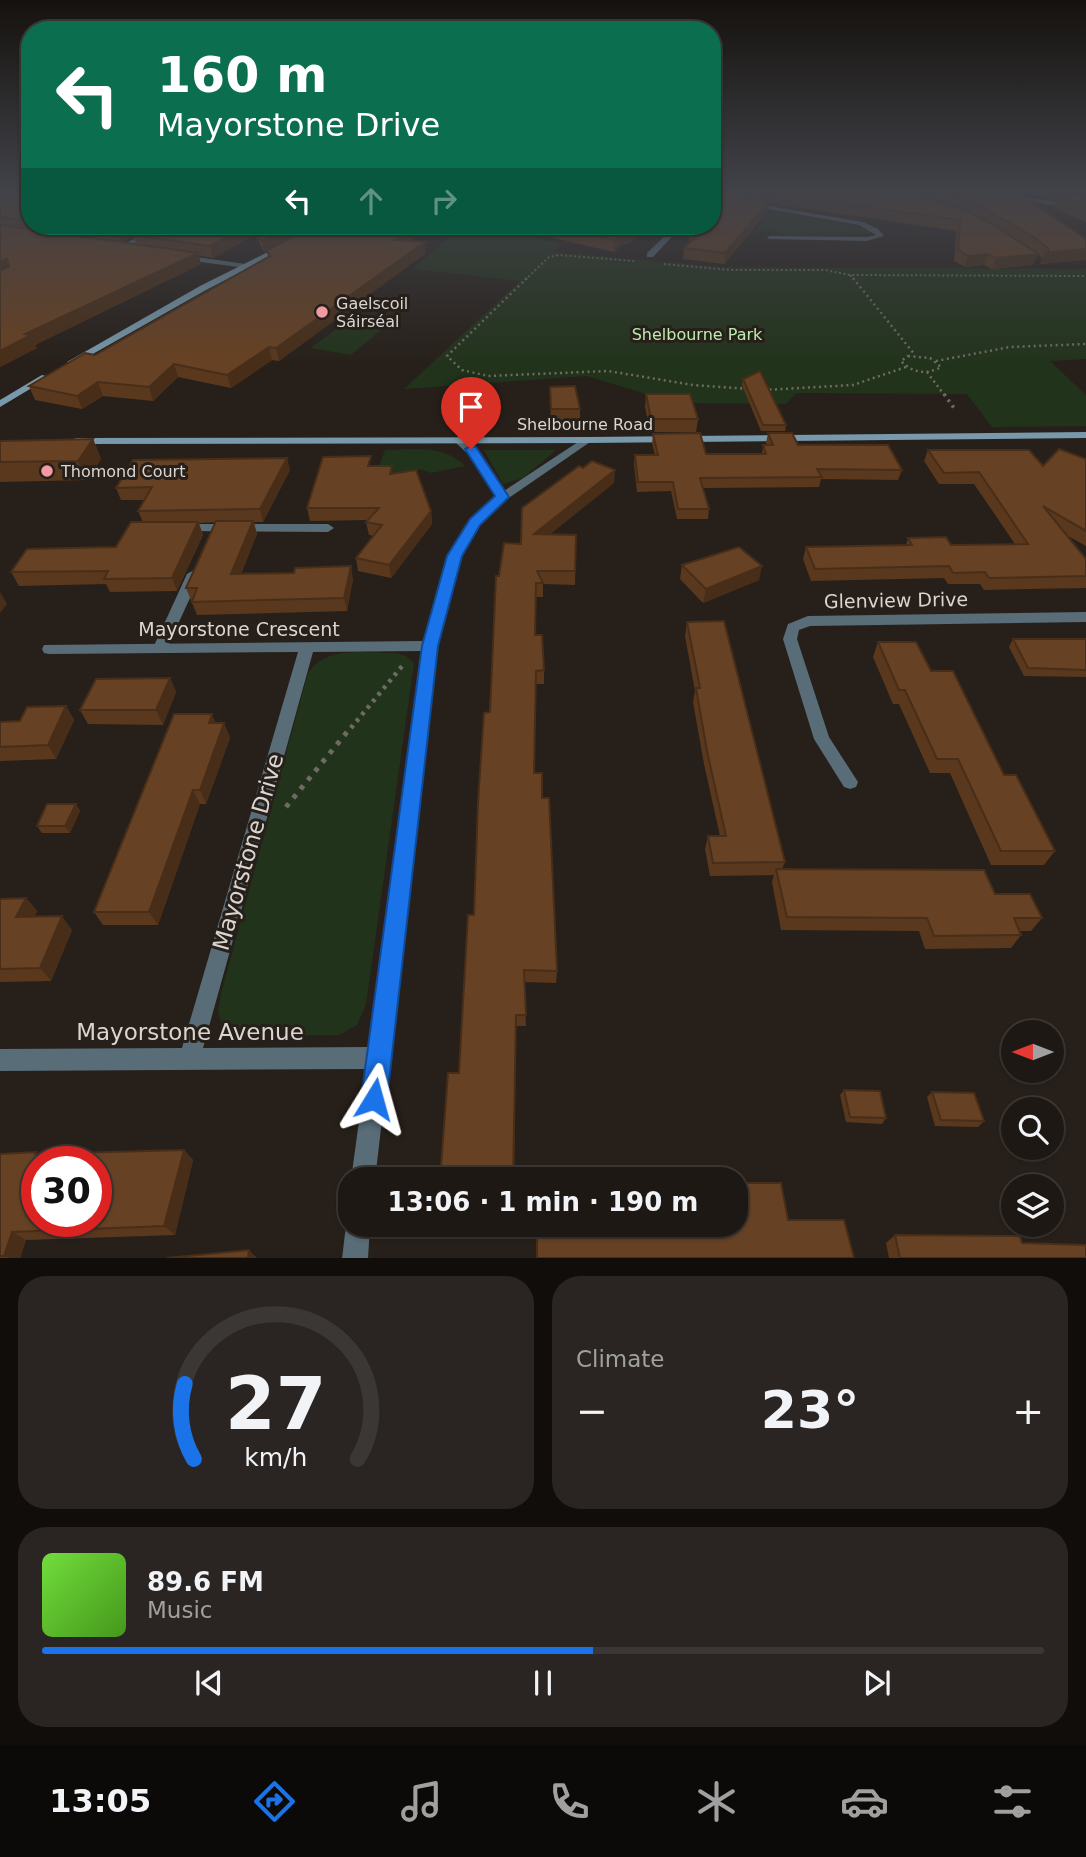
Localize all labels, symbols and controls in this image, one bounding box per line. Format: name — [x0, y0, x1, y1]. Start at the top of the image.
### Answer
text: 160 m — [157, 47, 327, 104]
icon: left — [42, 49, 133, 140]
text: Mayorstone Drive — [157, 106, 440, 144]
icon: left — [279, 182, 317, 220]
icon: ahead — [352, 182, 390, 220]
icon: right — [425, 182, 463, 220]
place label: Gaelscoil Sáirséal — [336, 294, 408, 331]
marker: Gaelscoil Sáirséal — [314, 304, 330, 320]
park label: Shelbourne Park — [632, 325, 763, 344]
pin — [441, 377, 501, 449]
icon: arrive — [452, 388, 490, 426]
street label: Shelbourne Road — [517, 415, 653, 434]
place label: Thomond Court — [60, 462, 185, 481]
marker: Thomond Court — [39, 463, 55, 479]
street label: Glenview Drive — [824, 588, 968, 612]
street label: Mayorstone Crescent — [138, 618, 340, 640]
street label: Mayorstone Drive — [207, 751, 289, 953]
street label: Mayorstone Avenue — [76, 1019, 304, 1045]
north arrow — [1001, 1020, 1064, 1083]
map controls — [1001, 1020, 1064, 1237]
position arrow — [337, 1062, 411, 1136]
button: search — [1001, 1097, 1064, 1160]
speed limit sign: 30 — [21, 1146, 112, 1237]
button: layers — [1001, 1174, 1064, 1237]
text: 13:06 · 1 min · 190 m — [388, 1187, 698, 1217]
text: Climate — [576, 1346, 665, 1372]
text: 27 — [225, 1361, 327, 1446]
text: 23° — [761, 1380, 859, 1440]
text: − — [576, 1389, 608, 1433]
text: + — [1012, 1389, 1044, 1433]
text: km/h — [244, 1442, 308, 1471]
text: 89.6 FM — [147, 1567, 264, 1597]
text: Music — [147, 1597, 212, 1623]
icon: previous — [190, 1664, 228, 1702]
icon: pause — [524, 1664, 562, 1702]
icon: next — [858, 1664, 896, 1702]
icon: directions — [250, 1777, 299, 1826]
icon: music — [397, 1777, 446, 1826]
icon: phone — [545, 1777, 594, 1826]
icon: climate — [692, 1777, 741, 1826]
icon: car — [840, 1777, 889, 1826]
icon: filters — [988, 1777, 1037, 1826]
text: 13:05 — [49, 1782, 151, 1820]

